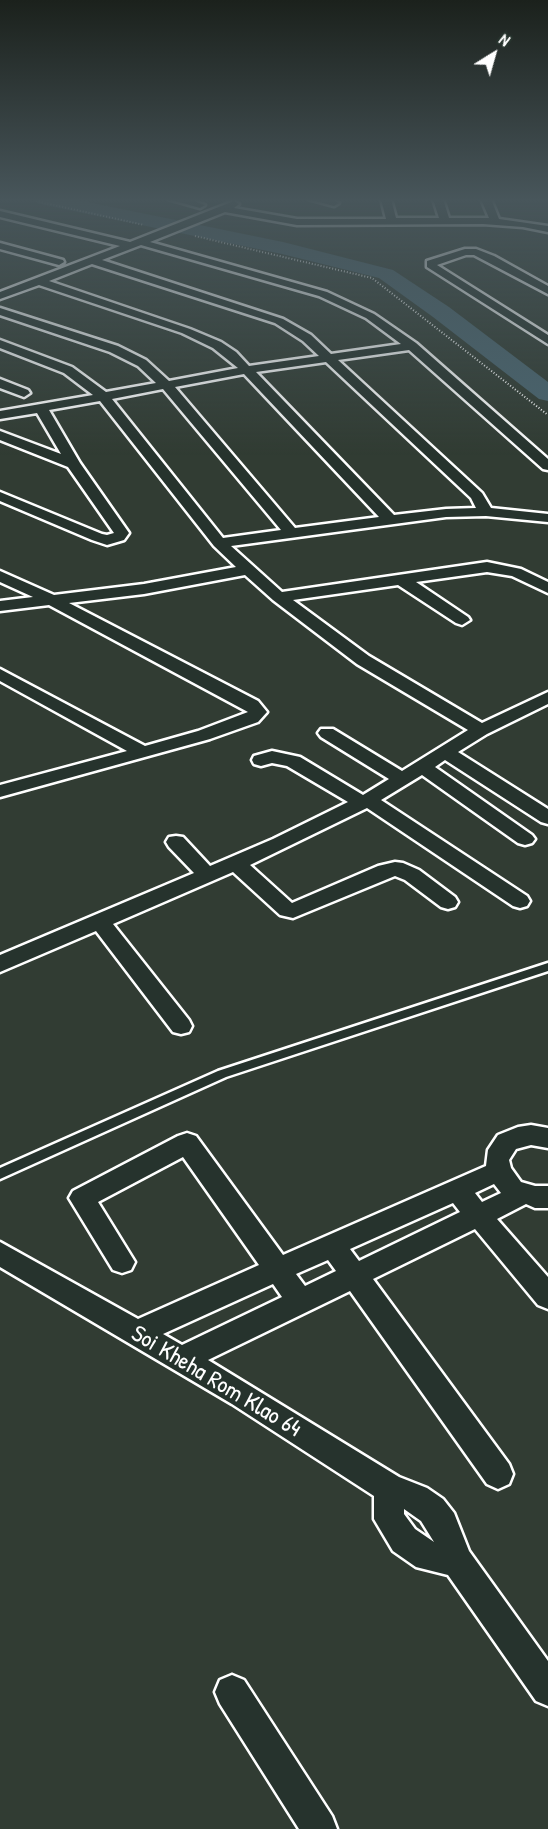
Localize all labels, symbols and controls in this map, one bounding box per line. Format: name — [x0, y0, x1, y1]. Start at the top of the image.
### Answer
north arrow — [464, 24, 524, 84]
text: N — [495, 28, 515, 51]
street label: Soi Kheha Rom Klao 64 — [126, 1320, 306, 1444]

